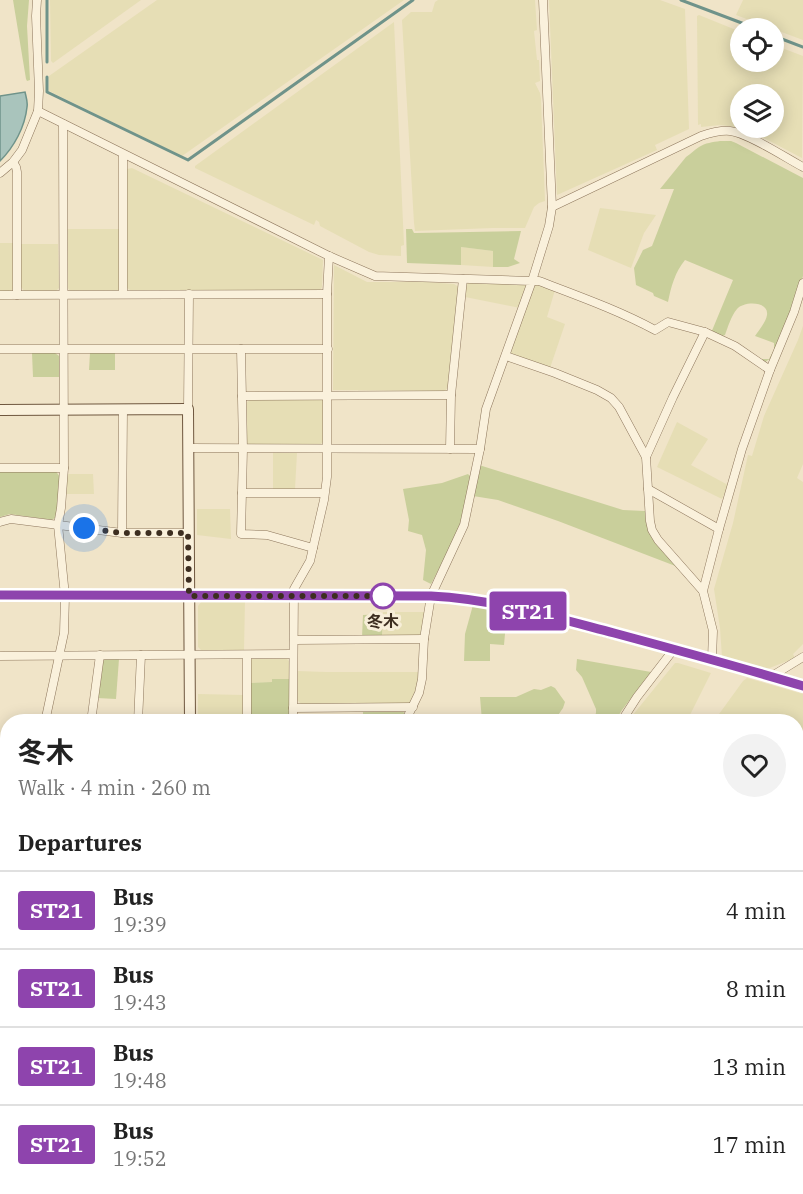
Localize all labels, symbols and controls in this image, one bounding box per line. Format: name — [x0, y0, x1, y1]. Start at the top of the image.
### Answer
map controls — [730, 18, 784, 138]
button: locate — [730, 18, 784, 72]
button: layers — [730, 84, 784, 138]
your location — [69, 513, 99, 543]
marker: 冬木 — [370, 583, 396, 609]
line badge: ST21 — [486, 592, 570, 630]
text: ST21 — [501, 597, 555, 625]
place label: 冬木 — [367, 611, 399, 631]
text: 冬木 — [18, 733, 74, 770]
button: heart — [723, 734, 786, 797]
text: Walk · 4 min · 260 m — [18, 774, 211, 801]
text: Departures — [18, 828, 142, 857]
text: Bus — [113, 882, 154, 911]
text: ST21 — [30, 896, 83, 924]
text: 4 min — [726, 896, 786, 925]
text: 19:39 — [113, 911, 167, 938]
text: Bus — [113, 960, 154, 989]
text: ST21 — [30, 974, 83, 1002]
text: 8 min — [726, 974, 786, 1003]
text: 19:43 — [113, 989, 167, 1016]
text: Bus — [113, 1038, 154, 1067]
text: ST21 — [30, 1052, 83, 1080]
text: 13 min — [713, 1052, 786, 1081]
text: 19:48 — [113, 1067, 167, 1094]
text: Bus — [113, 1116, 154, 1145]
text: ST21 — [30, 1130, 83, 1158]
text: 17 min — [713, 1130, 786, 1159]
text: 19:52 — [113, 1145, 167, 1172]

